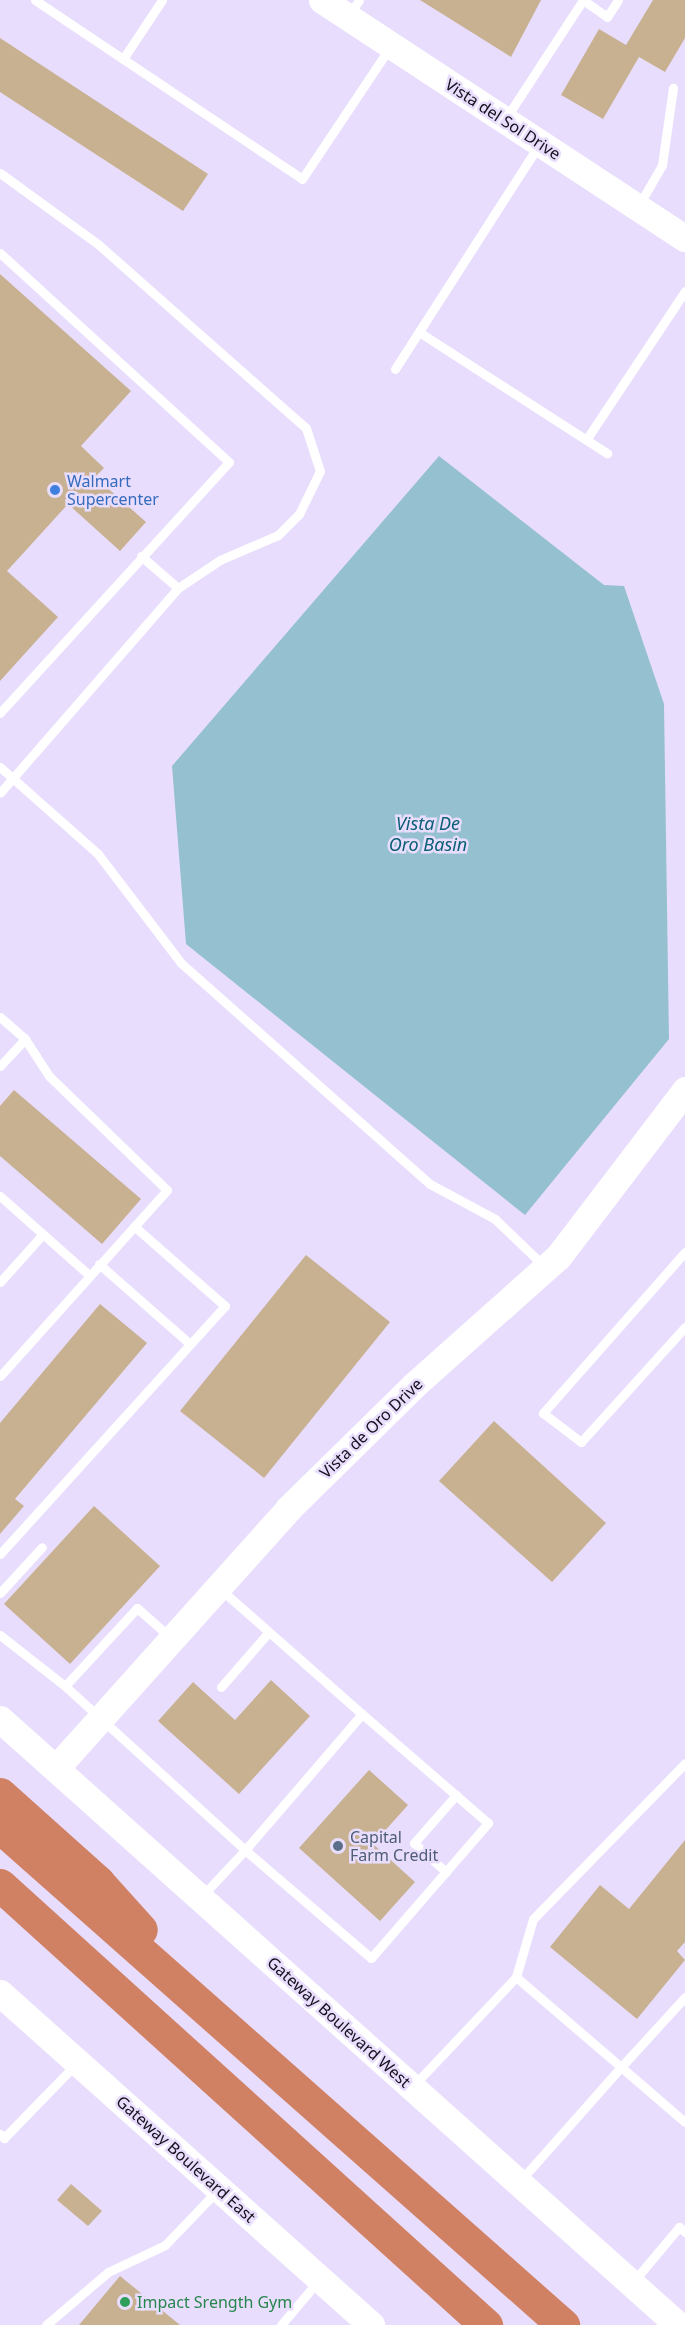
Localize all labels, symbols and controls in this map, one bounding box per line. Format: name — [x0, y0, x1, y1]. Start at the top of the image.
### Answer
street label: Vista del Sol Drive — [442, 75, 564, 163]
place label: Walmart Supercenter — [67, 471, 159, 509]
marker: Walmart Supercenter — [48, 483, 62, 497]
water label: Vista De Oro Basin — [389, 813, 467, 856]
street label: Vista de Oro Drive — [316, 1374, 426, 1482]
place label: Capital Farm Credit — [350, 1827, 438, 1865]
marker: Capital Farm Credit — [331, 1839, 345, 1853]
street label: Gateway Boulevard West — [263, 1953, 415, 2091]
street label: Gateway Boulevard East — [113, 2091, 259, 2227]
place label: Impact Srength Gym — [137, 2292, 292, 2312]
marker: Impact Srength Gym — [118, 2295, 132, 2309]

